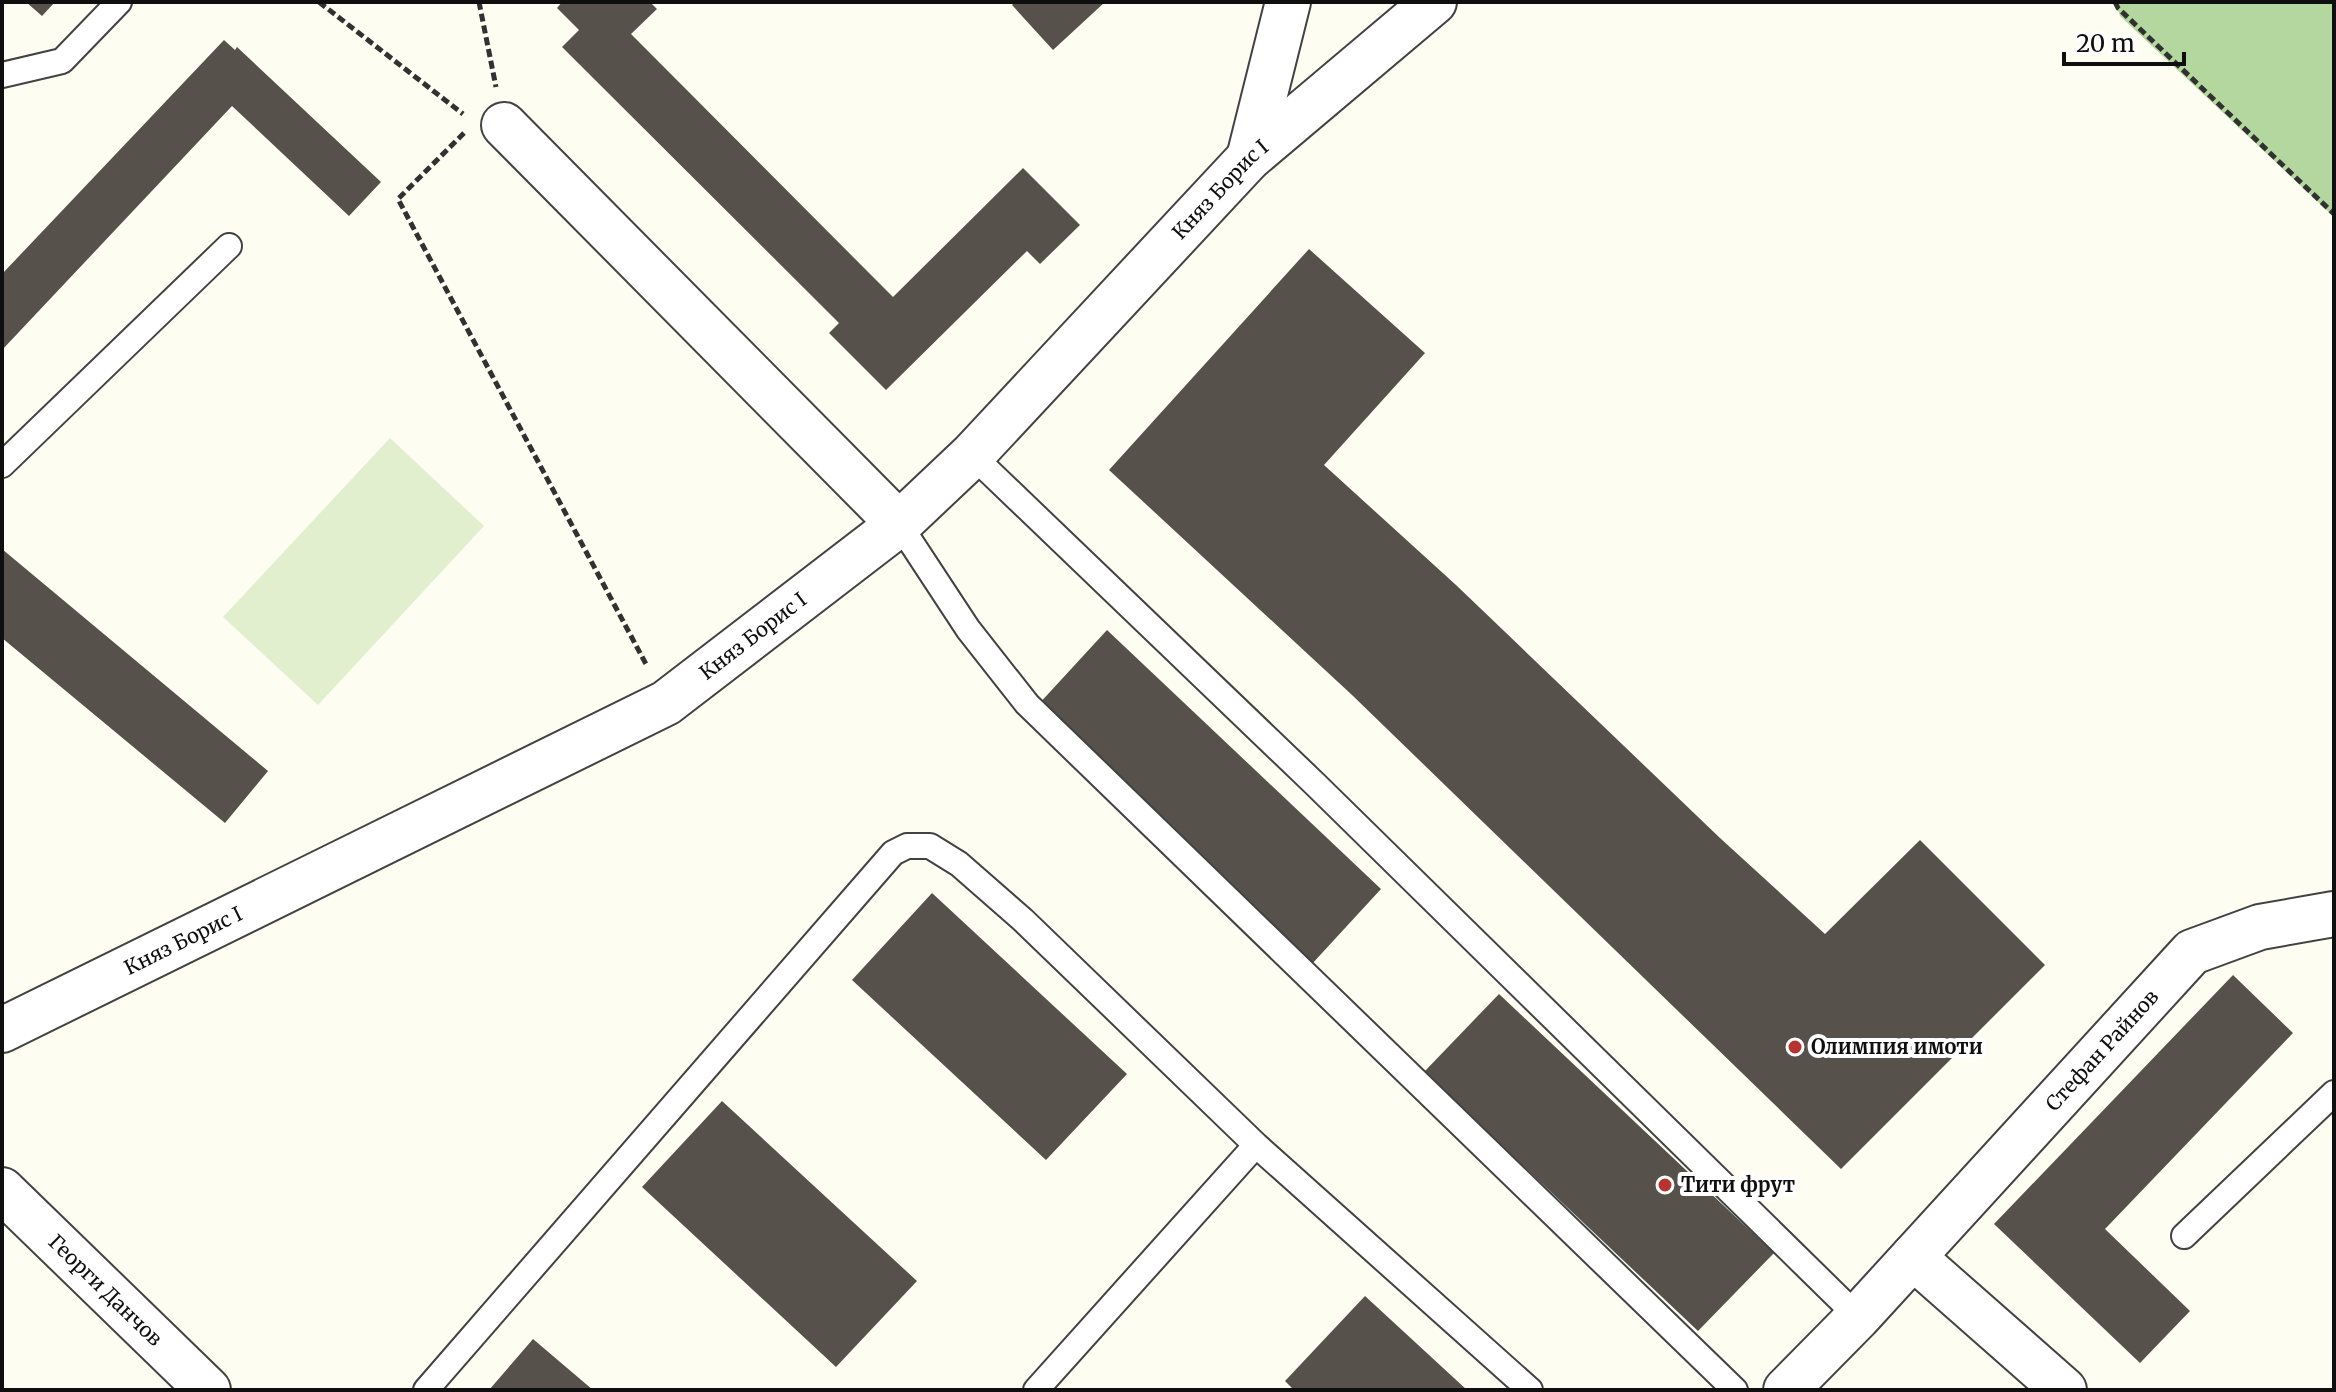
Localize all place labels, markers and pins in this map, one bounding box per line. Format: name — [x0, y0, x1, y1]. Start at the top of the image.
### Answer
place label: Олимпия имоти — [1811, 1034, 1983, 1059]
marker: Олимпия имоти — [1786, 1038, 1804, 1056]
place label: Тити фрут — [1681, 1172, 1795, 1197]
marker: Тити фрут — [1656, 1176, 1674, 1194]

